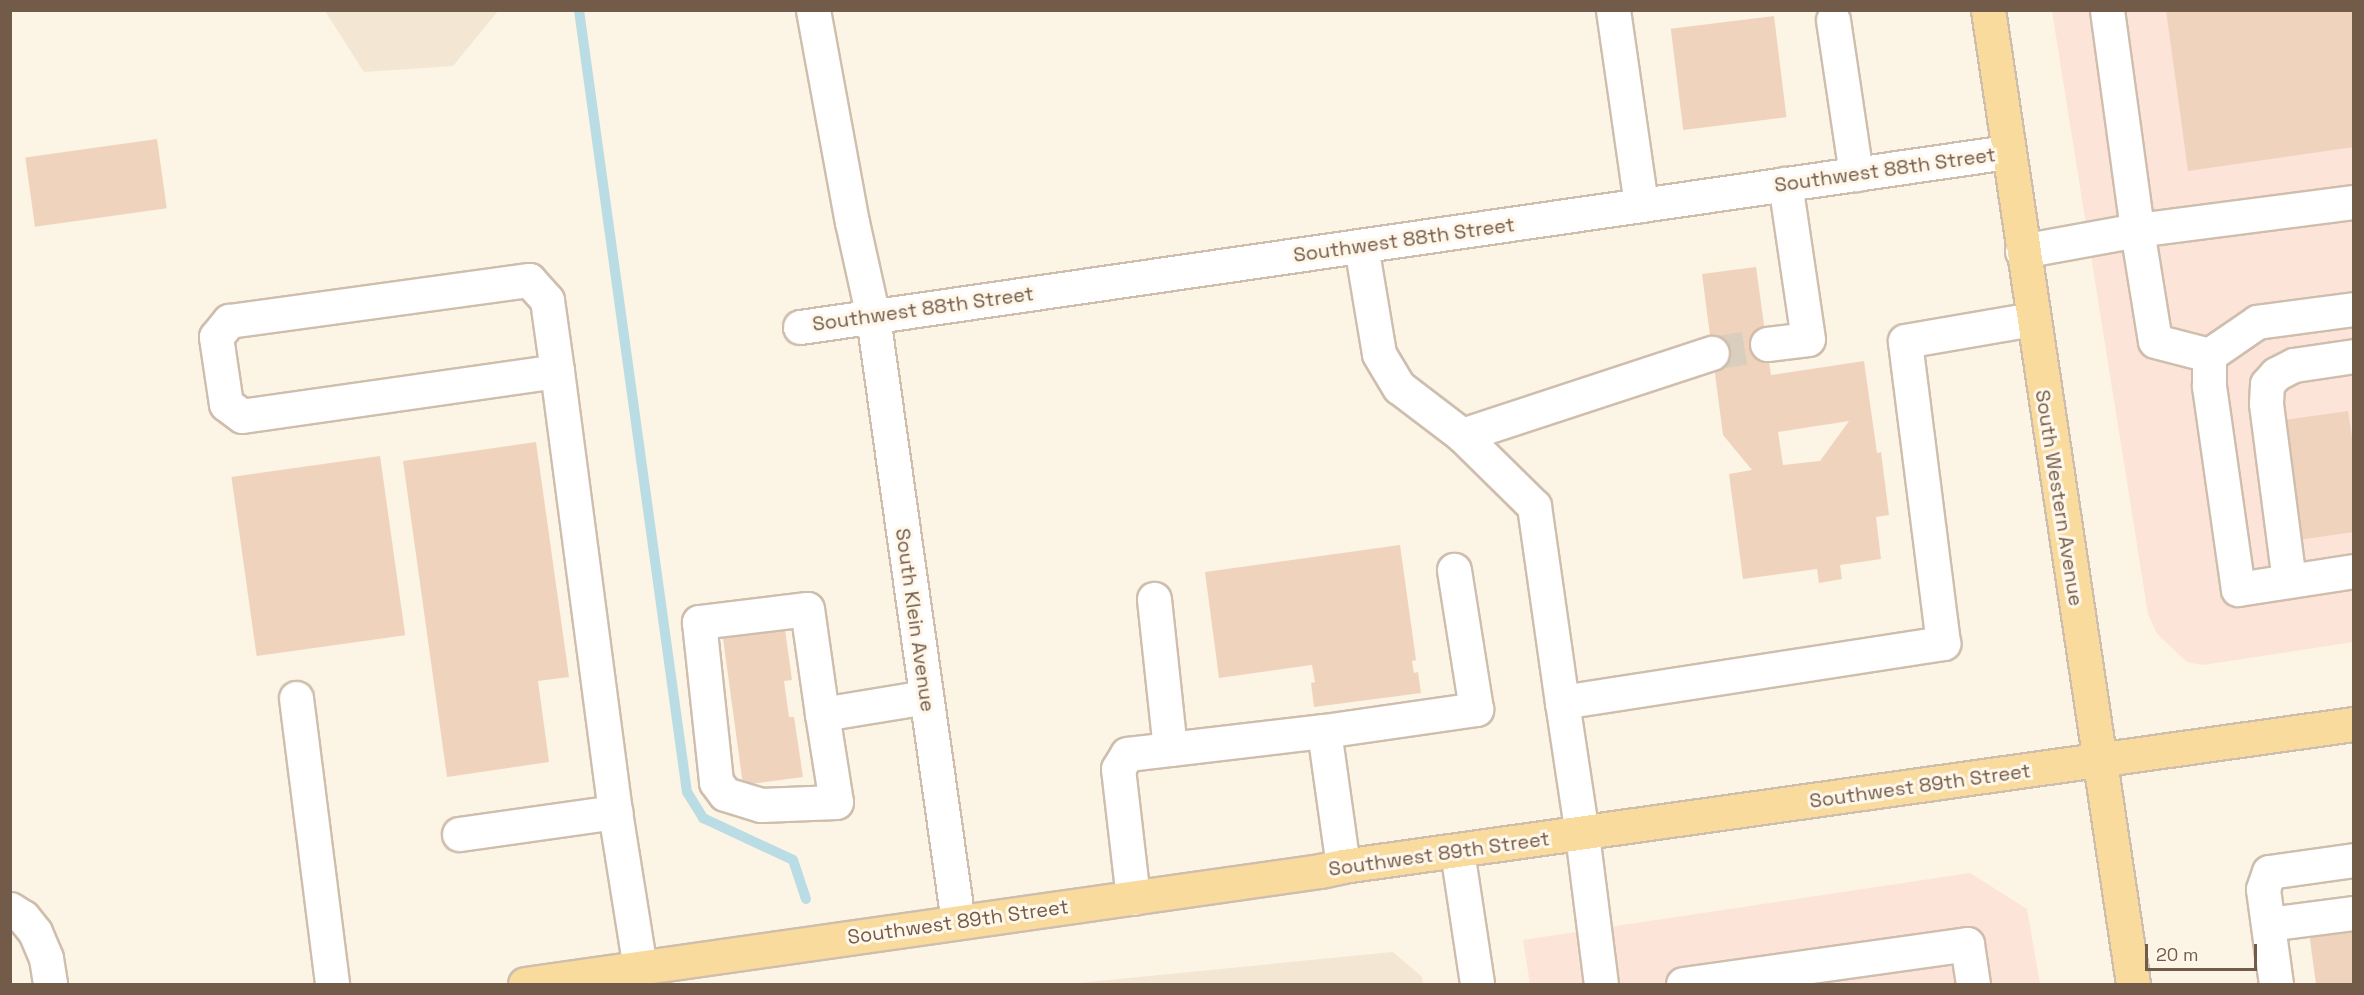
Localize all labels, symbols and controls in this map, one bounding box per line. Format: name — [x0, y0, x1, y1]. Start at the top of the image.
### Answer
street label: Southwest 88th Street — [1773, 143, 1997, 197]
street label: Southwest 88th Street — [1292, 213, 1516, 267]
street label: Southwest 88th Street — [811, 282, 1035, 336]
street label: South Western Avenue — [2030, 388, 2088, 608]
street label: South Klein Avenue — [890, 527, 940, 713]
street label: Southwest 89th Street — [1808, 759, 2032, 813]
street label: Southwest 89th Street — [1327, 827, 1551, 881]
street label: Southwest 89th Street — [846, 895, 1070, 949]
scale bar — [2148, 932, 2260, 970]
text: 20 m — [2156, 943, 2199, 966]

